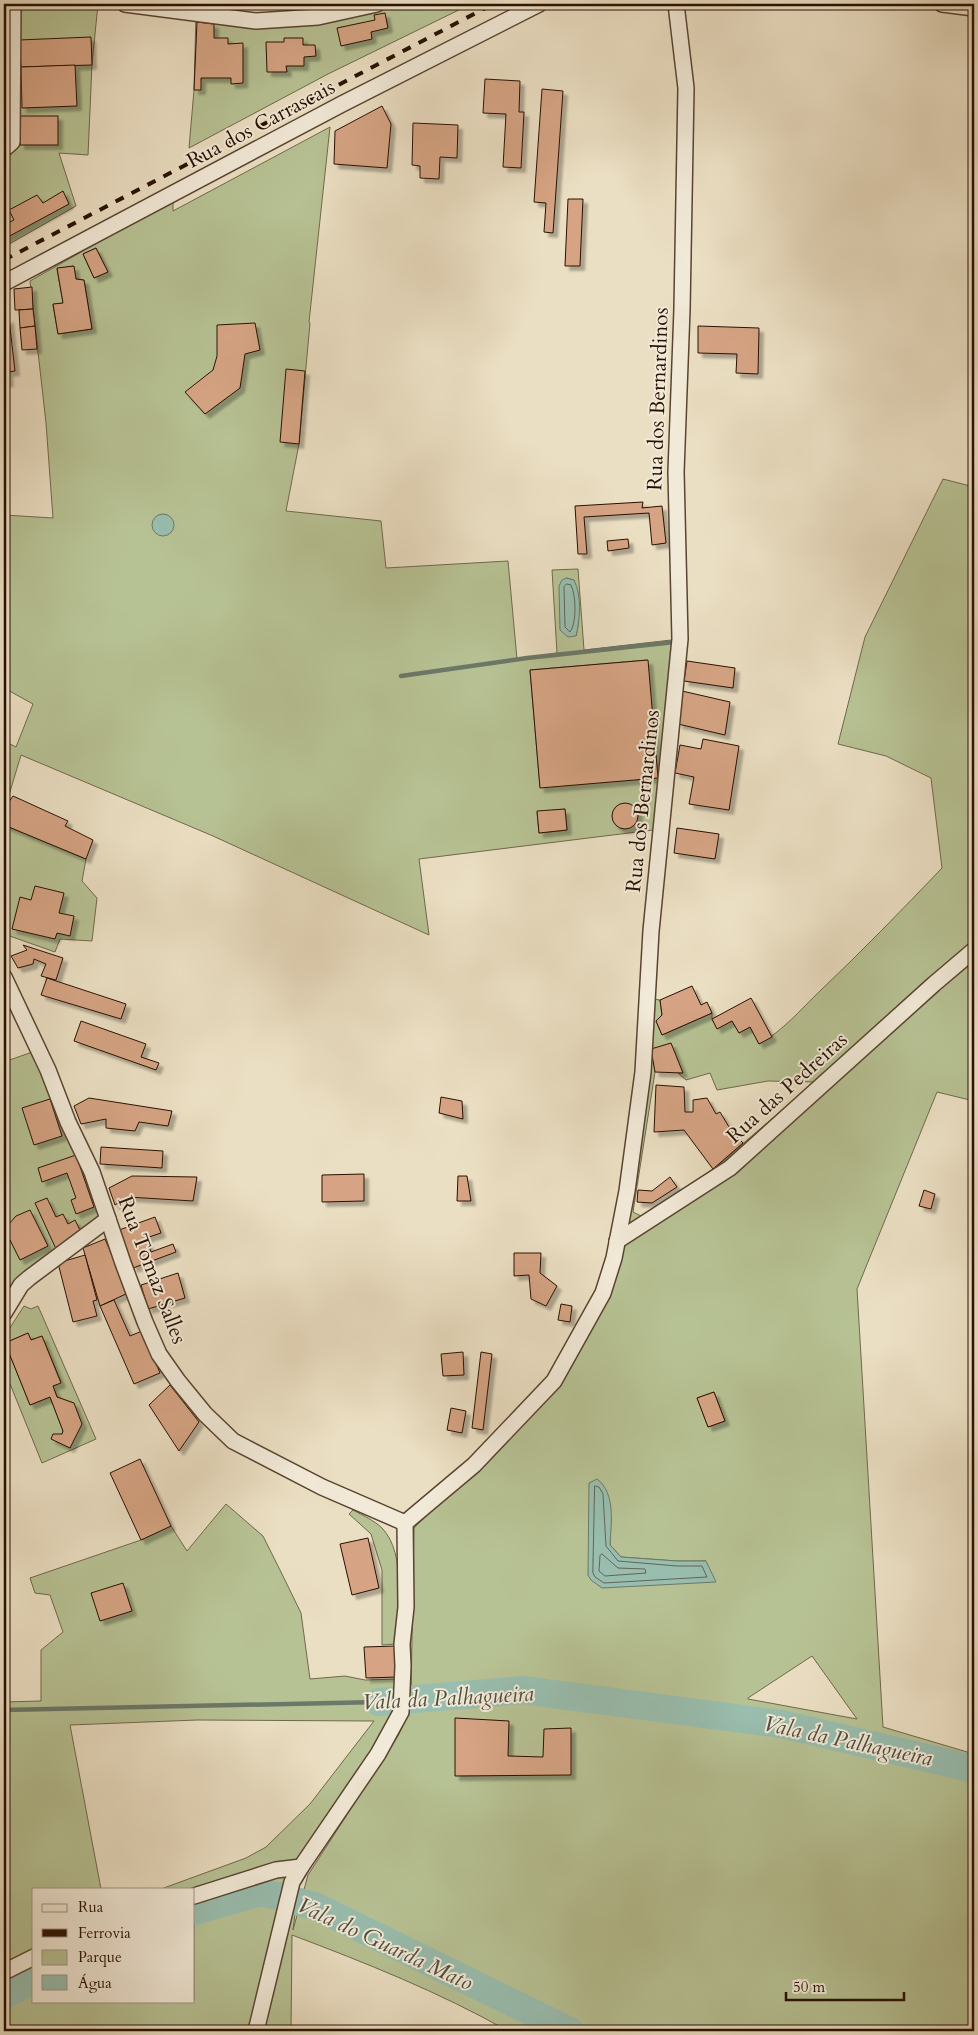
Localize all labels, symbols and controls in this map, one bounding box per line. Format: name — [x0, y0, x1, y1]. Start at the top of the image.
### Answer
street label: Rua dos Carrascais — [182, 73, 340, 175]
street label: Rua dos Bernardinos — [640, 307, 676, 491]
street label: Rua dos Bernardinos — [619, 708, 667, 894]
street label: Rua das Pedreiras — [720, 1026, 854, 1150]
street label: Rua Tomaz Salles — [110, 1192, 194, 1348]
water label: Vala da Palhagueira — [361, 1679, 535, 1717]
water label: Vala da Palhagueira — [761, 1708, 935, 1774]
legend — [32, 1888, 195, 2002]
water label: Vala do Guarda Mato — [292, 1890, 478, 1998]
text: Rua — [78, 1897, 104, 1917]
text: Ferrovia — [78, 1923, 131, 1943]
text: Parque — [78, 1947, 122, 1967]
scale bar — [786, 1970, 903, 2002]
text: Água — [78, 1973, 112, 1993]
text: 50 m — [793, 1977, 825, 1997]

